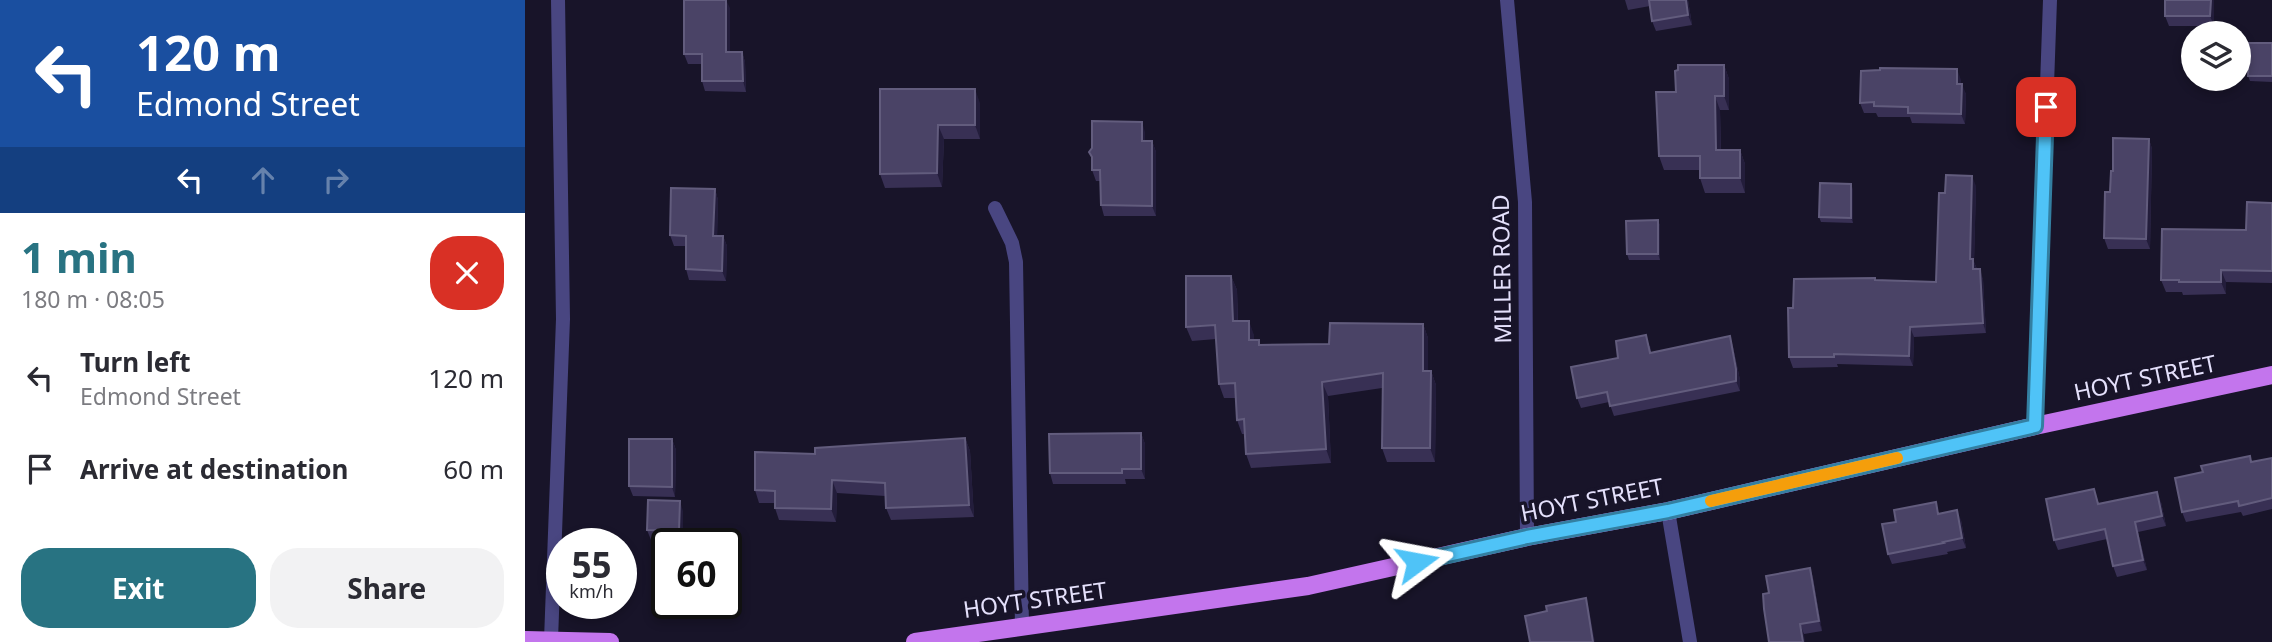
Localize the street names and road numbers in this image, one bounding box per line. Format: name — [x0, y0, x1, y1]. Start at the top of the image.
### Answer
street label: MILLER ROAD — [1484, 194, 1518, 344]
street label: HOYT STREET — [2071, 346, 2219, 408]
street label: HOYT STREET — [1518, 469, 1666, 529]
street label: HOYT STREET — [961, 573, 1109, 625]

